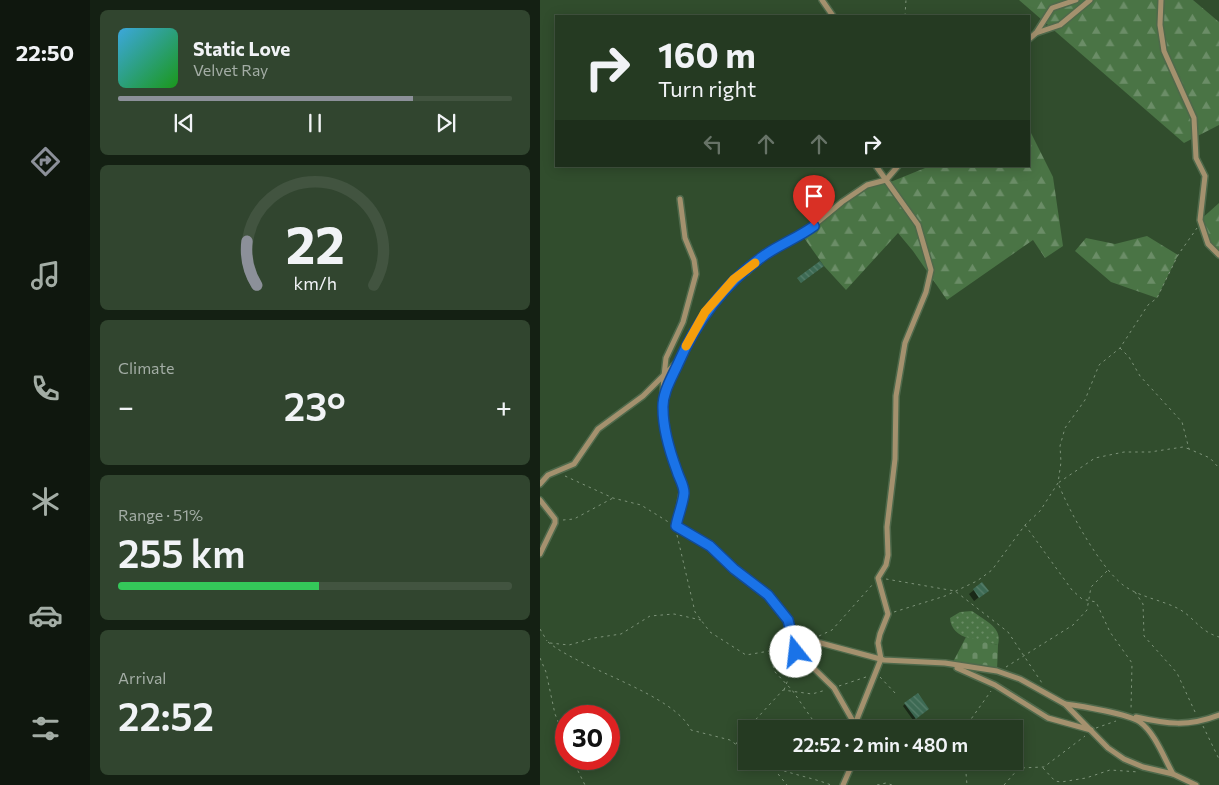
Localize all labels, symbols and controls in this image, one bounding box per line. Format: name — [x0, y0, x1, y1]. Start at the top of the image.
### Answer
text: 160 m — [658, 32, 756, 75]
icon: right — [575, 35, 640, 100]
text: Static Love — [193, 37, 290, 60]
text: 22:50 — [16, 39, 74, 66]
text: Velvet Ray — [193, 60, 268, 79]
text: Turn right — [658, 75, 756, 102]
icon: previous — [170, 109, 198, 137]
icon: pause — [301, 109, 329, 137]
icon: next — [432, 109, 460, 137]
icon: left — [699, 130, 727, 158]
icon: ahead — [752, 130, 780, 158]
icon: ahead — [805, 130, 833, 158]
icon: right — [858, 130, 886, 158]
icon: directions — [28, 144, 63, 179]
pin — [793, 175, 835, 226]
icon: arrive — [800, 182, 828, 210]
text: 22 — [285, 211, 345, 275]
icon: music — [28, 258, 63, 293]
text: km/h — [293, 272, 337, 294]
text: Climate — [118, 358, 174, 377]
icon: phone — [28, 371, 63, 406]
text: 23° — [284, 382, 346, 429]
text: − — [118, 389, 134, 423]
text: + — [496, 389, 512, 423]
icon: climate — [28, 484, 63, 519]
text: Range · 51% — [118, 505, 203, 524]
text: 255 km — [118, 529, 245, 576]
icon: car — [28, 598, 63, 633]
position arrow — [769, 625, 821, 677]
text: Arrival — [118, 668, 166, 687]
text: 22:52 — [118, 692, 214, 739]
speed limit sign: 30 — [555, 705, 620, 770]
icon: filters — [28, 711, 63, 746]
text: 22:52 · 2 min · 480 m — [793, 733, 968, 756]

